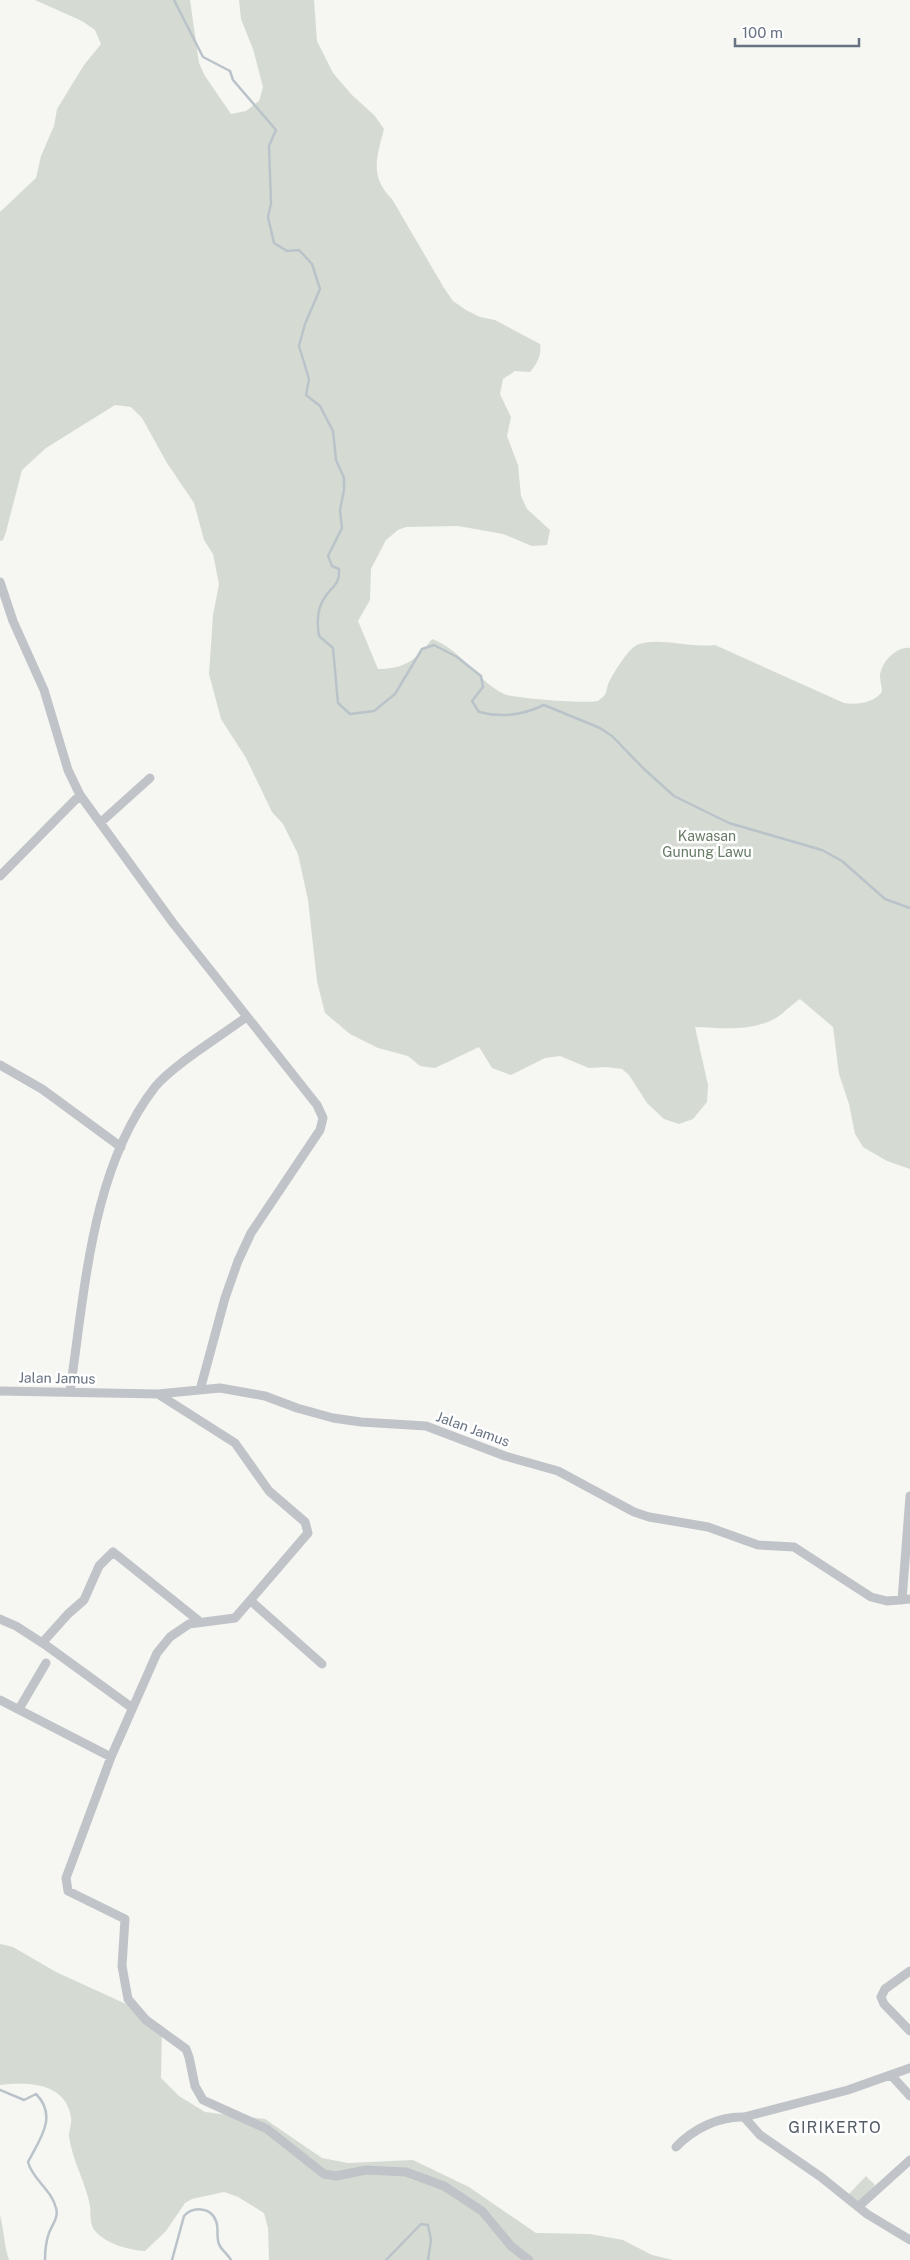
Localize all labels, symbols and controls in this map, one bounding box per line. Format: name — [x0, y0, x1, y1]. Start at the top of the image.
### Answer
scale bar — [735, 15, 859, 47]
text: 100 m — [742, 24, 783, 41]
park label: Kawasan Gunung Lawu — [662, 828, 752, 860]
street label: Jalan Jamus — [18, 1369, 96, 1387]
street label: Jalan Jamus — [434, 1408, 512, 1450]
district label: GIRIKERTO — [788, 2118, 882, 2137]

